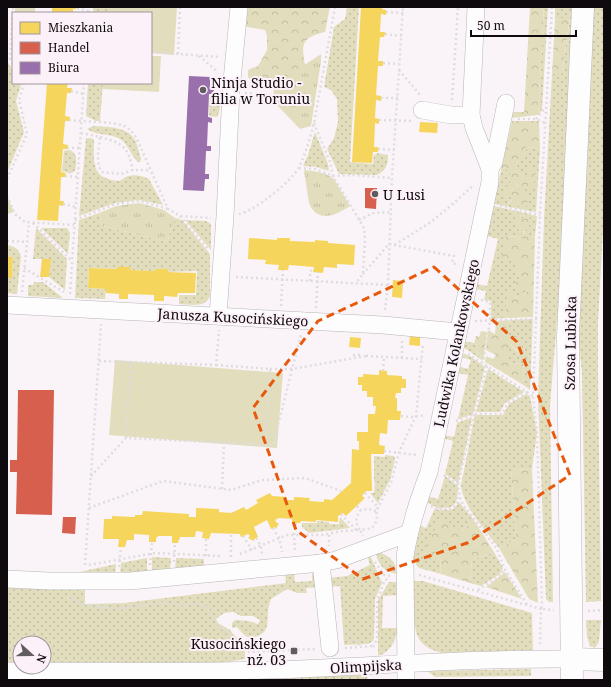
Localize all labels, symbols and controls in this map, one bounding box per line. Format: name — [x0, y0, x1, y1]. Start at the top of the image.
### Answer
legend — [12, 12, 152, 84]
scale bar — [471, 12, 576, 38]
text: 50 m — [477, 17, 505, 34]
text: Mieszkania — [48, 19, 113, 36]
text: Handel — [48, 39, 90, 56]
text: Biura — [48, 59, 80, 76]
place label: Ninja Studio - filia w Toruniu — [211, 73, 310, 108]
marker: Ninja Studio - filia w Toruniu — [198, 85, 208, 95]
place label: U Lusi — [383, 185, 426, 204]
marker: U Lusi — [370, 189, 380, 199]
street label: Ludwika Kolankowskiego — [429, 257, 483, 429]
street label: Szosa Lubicka — [560, 296, 580, 390]
street label: Janusza Kusocińskiego — [156, 304, 309, 330]
place label: Kusocińskiego nż. 03 — [191, 634, 286, 669]
north arrow — [12, 635, 52, 675]
marker: Kusocińskiego nż. 03 — [289, 646, 299, 656]
text: N — [33, 652, 50, 666]
street label: Olimpijska — [329, 655, 403, 677]

